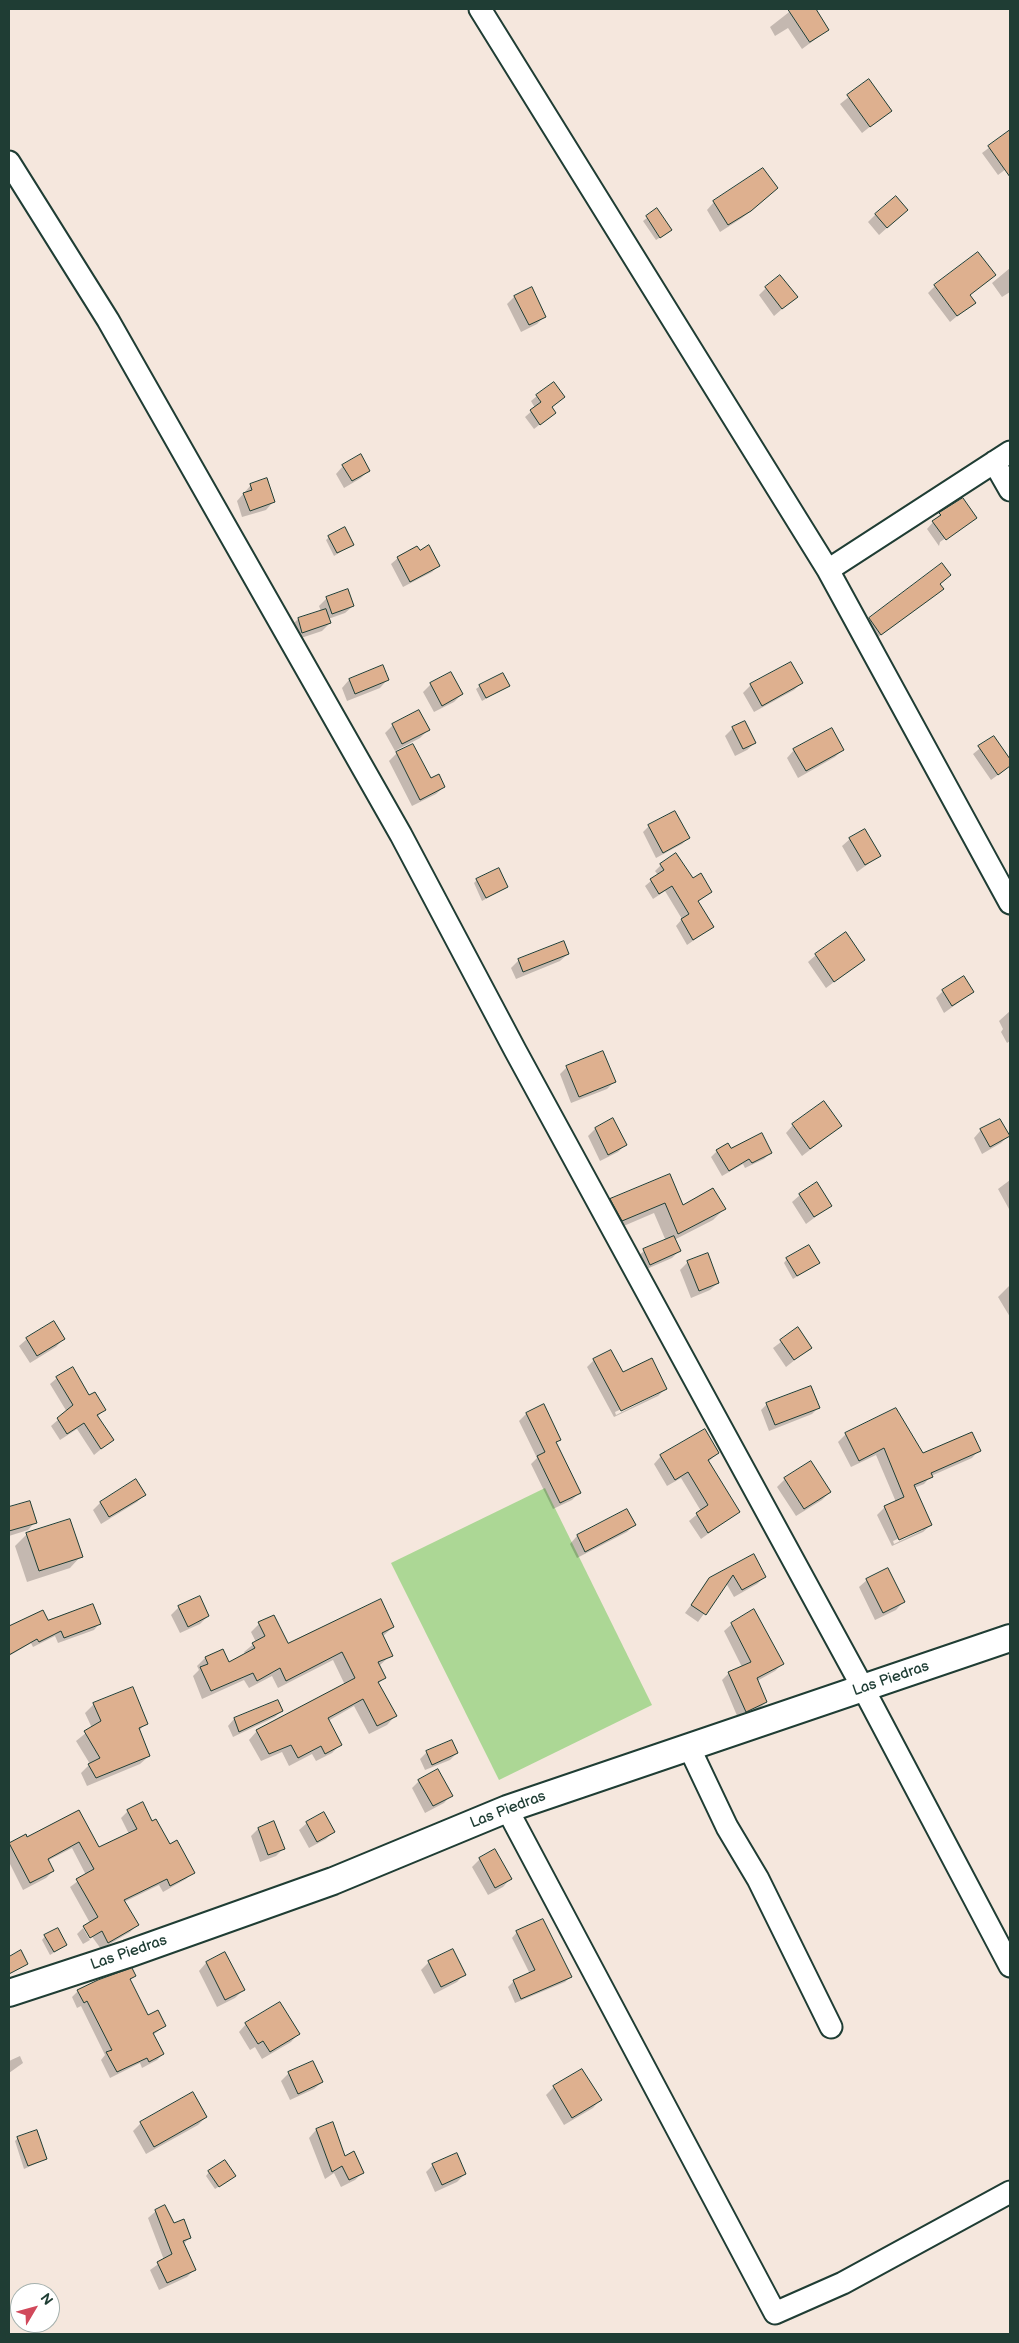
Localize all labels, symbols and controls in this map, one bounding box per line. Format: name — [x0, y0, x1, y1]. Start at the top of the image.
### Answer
street label: Las Piedras — [850, 1658, 932, 1700]
street label: Las Piedras — [468, 1787, 548, 1833]
street label: Las Piedras — [88, 1932, 170, 1974]
north arrow — [10, 2283, 60, 2333]
text: N — [37, 2290, 57, 2309]

